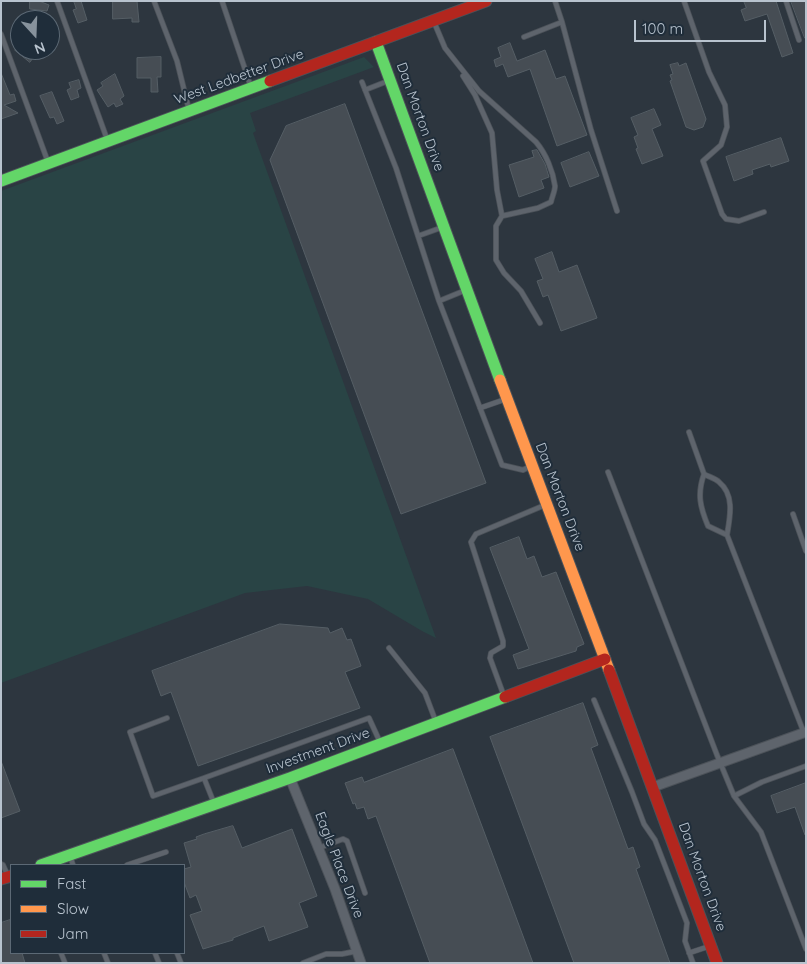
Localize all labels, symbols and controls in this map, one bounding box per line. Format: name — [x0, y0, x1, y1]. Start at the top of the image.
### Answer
north arrow — [10, 10, 60, 60]
scale bar — [637, 10, 770, 42]
text: 100 m — [642, 19, 683, 38]
text: N — [32, 38, 48, 58]
street label: West Ledbetter Drive — [172, 46, 306, 108]
street label: Dan Morton Drive — [393, 60, 447, 174]
street label: Dan Morton Drive — [532, 440, 588, 554]
street label: Investment Drive — [264, 724, 372, 778]
street label: Eagle Place Drive — [311, 809, 367, 921]
street label: Dan Morton Drive — [675, 820, 729, 934]
legend — [10, 864, 185, 954]
text: Fast — [57, 874, 86, 893]
text: Slow — [57, 899, 89, 918]
text: Jam — [57, 924, 88, 943]

